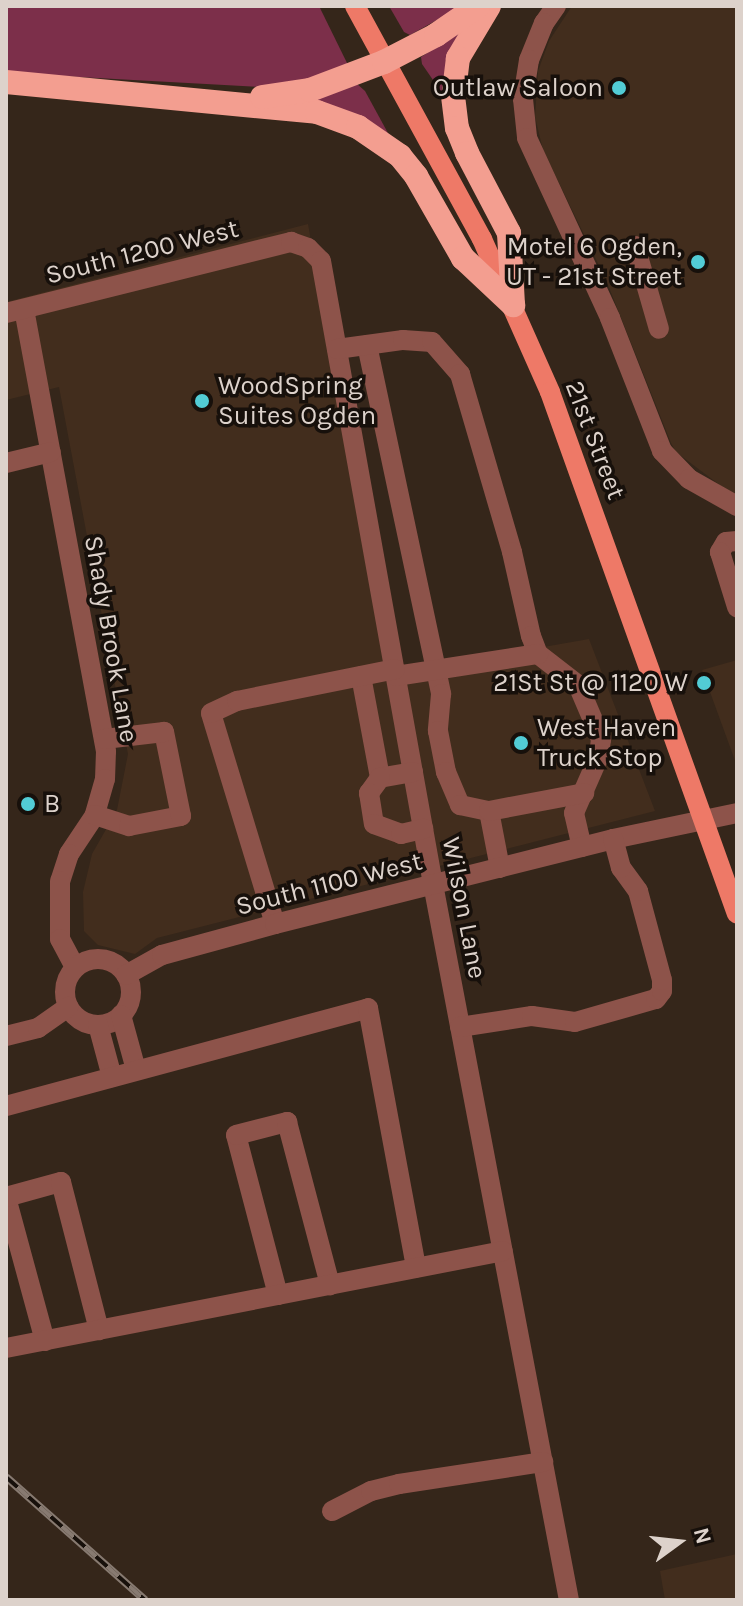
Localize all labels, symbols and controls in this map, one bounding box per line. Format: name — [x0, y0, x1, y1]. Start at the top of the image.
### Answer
place label: Outlaw Saloon — [433, 72, 603, 104]
marker: Outlaw Saloon — [610, 79, 628, 97]
street label: South 1200 West — [43, 213, 241, 291]
place label: Motel 6 Ogden, UT - 21st Street — [506, 231, 682, 292]
marker: Motel 6 Ogden, UT - 21st Street — [689, 253, 707, 271]
place label: WoodSpring Suites Ogden — [218, 370, 376, 432]
street label: 21st Street — [558, 376, 632, 504]
marker: WoodSpring Suites Ogden — [193, 392, 211, 410]
street label: Shady Brook Lane — [77, 533, 145, 745]
place label: 21St St @ 1120 W — [493, 667, 688, 699]
marker: 21St St @ 1120 W — [695, 674, 713, 692]
place label: West Haven Truck Stop — [537, 712, 676, 774]
marker: West Haven Truck Stop — [512, 734, 530, 752]
place label: B — [44, 788, 60, 820]
marker: B — [19, 795, 37, 813]
street label: Wilson Lane — [435, 835, 493, 981]
street label: South 1100 West — [233, 846, 425, 922]
north arrow — [639, 1502, 719, 1582]
text: N — [688, 1525, 717, 1547]

